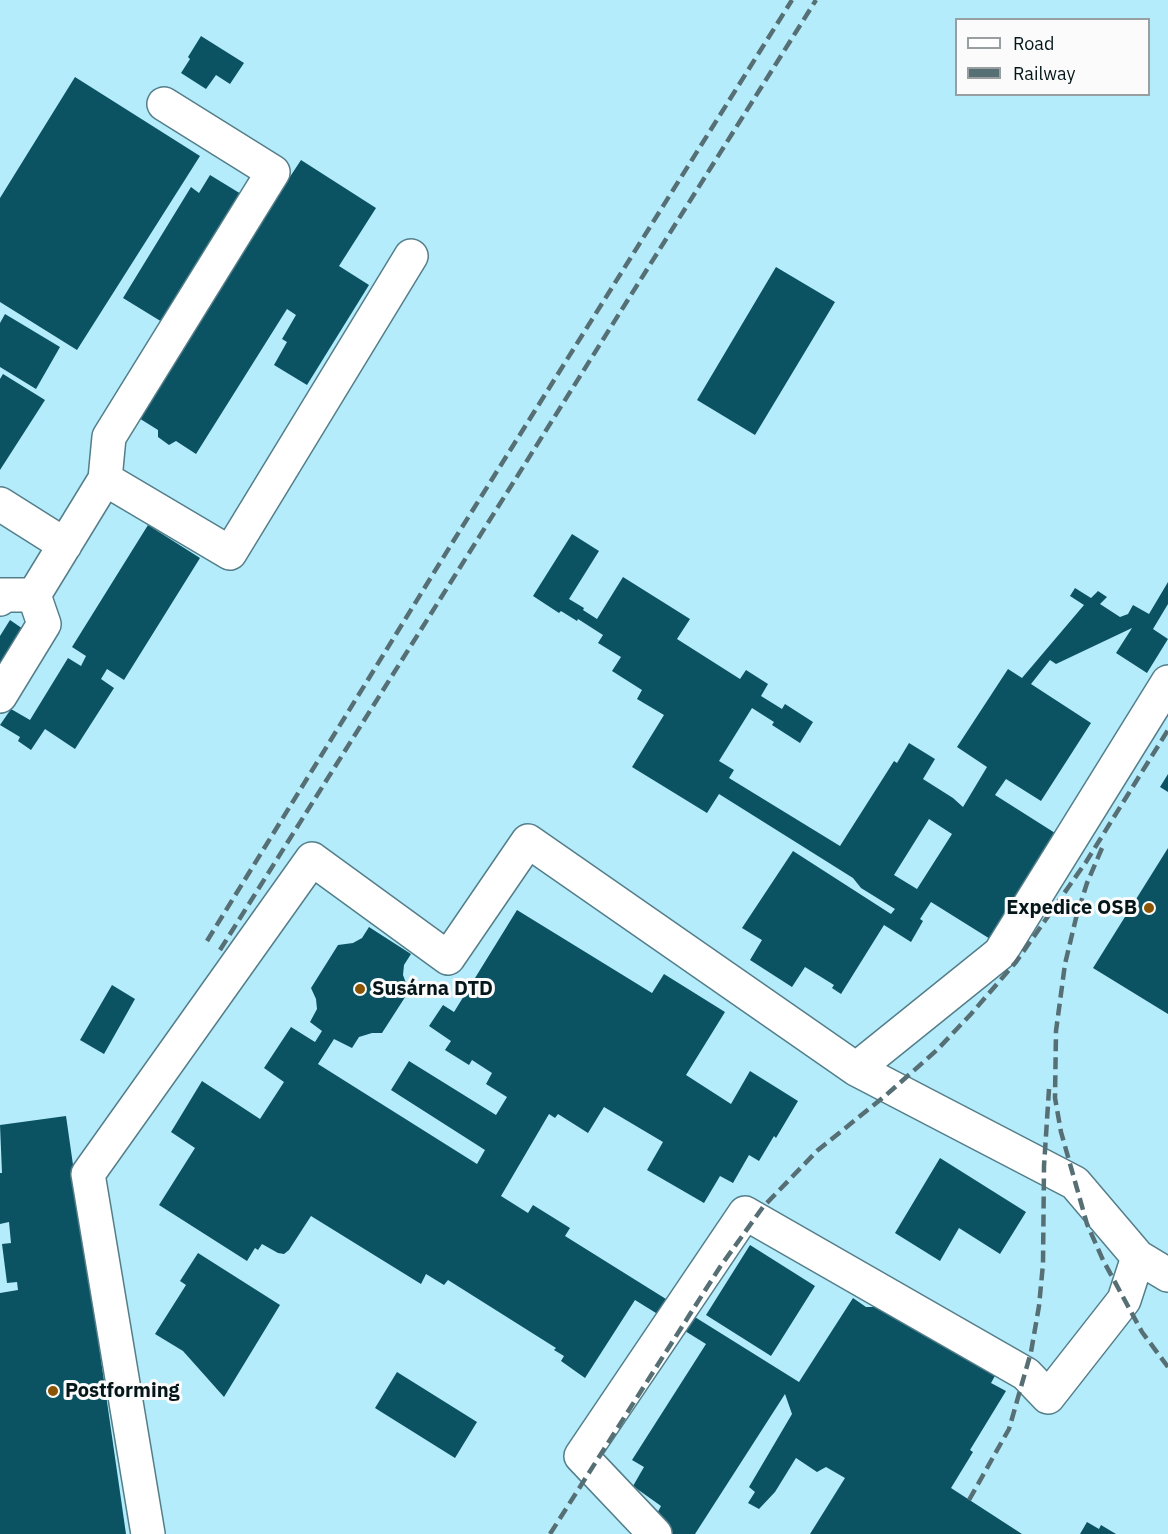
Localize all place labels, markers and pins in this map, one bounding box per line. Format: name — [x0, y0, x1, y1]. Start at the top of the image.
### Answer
place label: Expedice OSB — [1006, 896, 1137, 920]
marker: Expedice OSB — [1142, 901, 1156, 915]
place label: Susárna DTD — [372, 977, 493, 1001]
marker: Susárna DTD — [353, 982, 367, 996]
place label: Postforming — [65, 1379, 180, 1403]
marker: Postforming — [46, 1384, 60, 1398]

